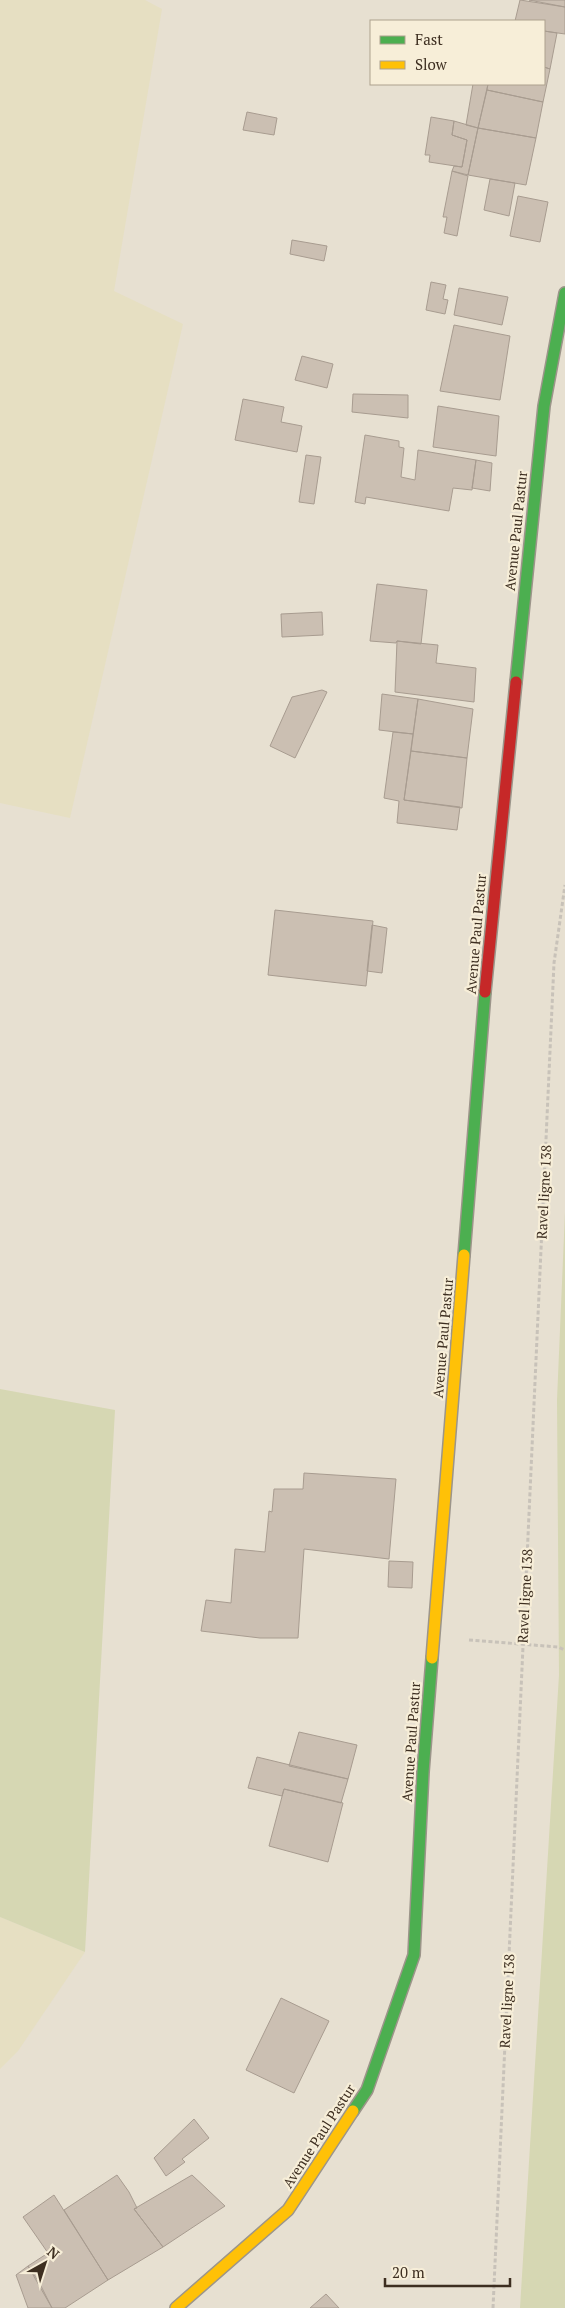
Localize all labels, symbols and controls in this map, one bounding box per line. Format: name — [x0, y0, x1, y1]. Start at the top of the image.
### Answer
legend — [370, 20, 545, 85]
text: Fast — [415, 29, 443, 49]
text: Slow — [415, 54, 448, 74]
street label: Avenue Paul Pastur — [500, 469, 531, 592]
street label: Avenue Paul Pastur — [461, 873, 490, 995]
street label: Ravel ligne 138 — [532, 1144, 555, 1240]
street label: Avenue Paul Pastur — [428, 1277, 457, 1399]
street label: Ravel ligne 138 — [513, 1548, 536, 1644]
street label: Avenue Paul Pastur — [397, 1681, 424, 1803]
street label: Ravel ligne 138 — [495, 1953, 518, 2049]
street label: Avenue Paul Pastur — [278, 2080, 360, 2191]
north arrow — [20, 2238, 70, 2288]
text: N — [43, 2242, 64, 2263]
scale bar — [385, 2256, 510, 2288]
text: 20 m — [392, 2262, 425, 2282]

